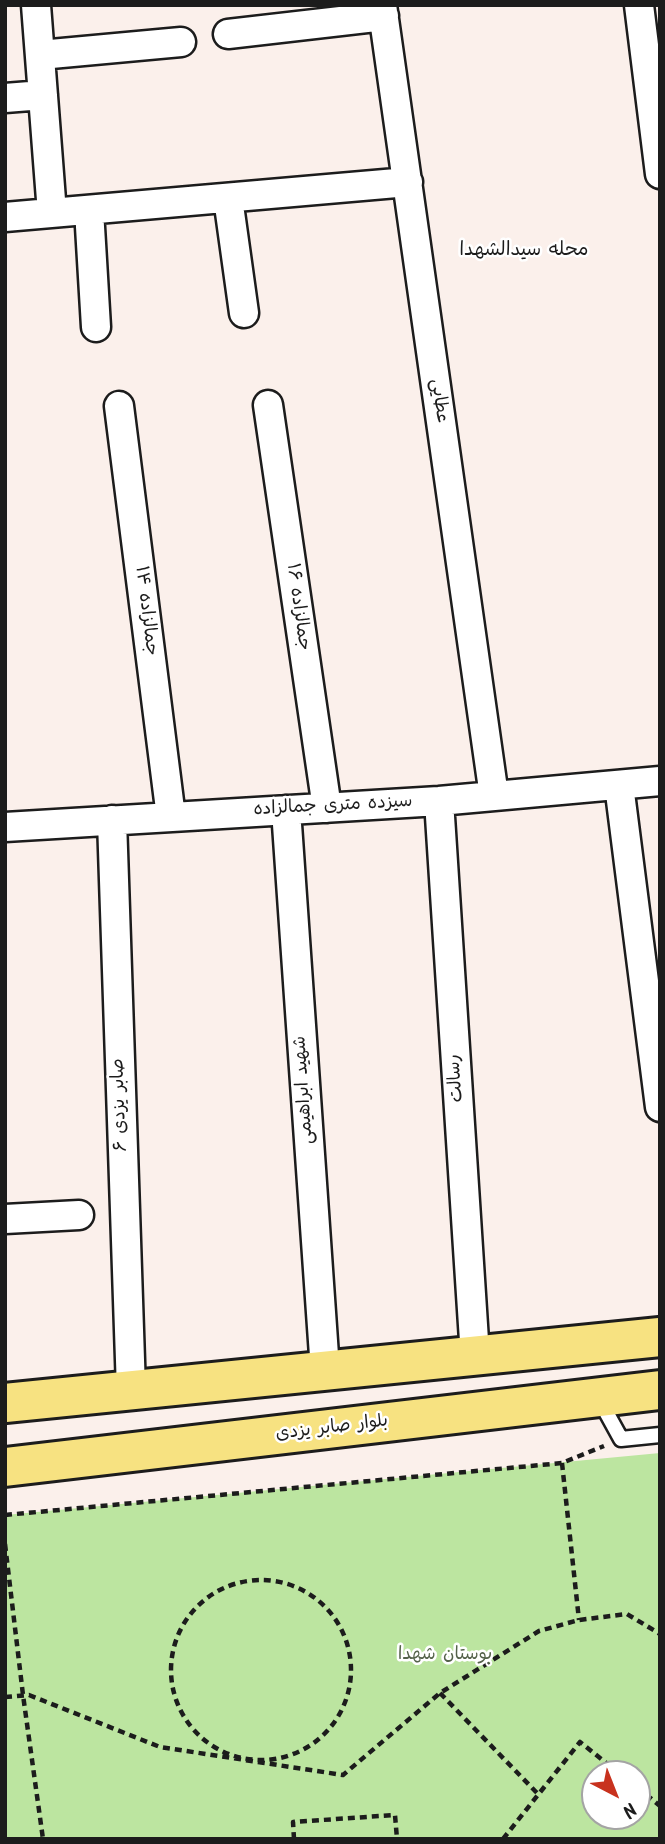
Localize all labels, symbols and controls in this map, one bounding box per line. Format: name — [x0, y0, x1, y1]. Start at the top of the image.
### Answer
district label: محله سیدالشهدا — [459, 241, 589, 263]
street label: عطایی — [424, 378, 452, 424]
street label: جمالزاده ۱۶ — [280, 562, 314, 652]
street label: جمالزاده ۱۴ — [129, 565, 161, 657]
street label: سیزده متری جمالزاده — [253, 792, 413, 822]
street label: شهید ابراهیمی — [290, 1035, 320, 1145]
street label: رسالت — [445, 1053, 469, 1103]
street label: صابر یزدی ۶ — [109, 1058, 133, 1152]
street label: بلوار صابر یزدی — [275, 1411, 389, 1447]
park label: بوستان شهدا — [398, 1645, 492, 1667]
north arrow — [581, 1760, 651, 1830]
text: N — [614, 1794, 643, 1824]

